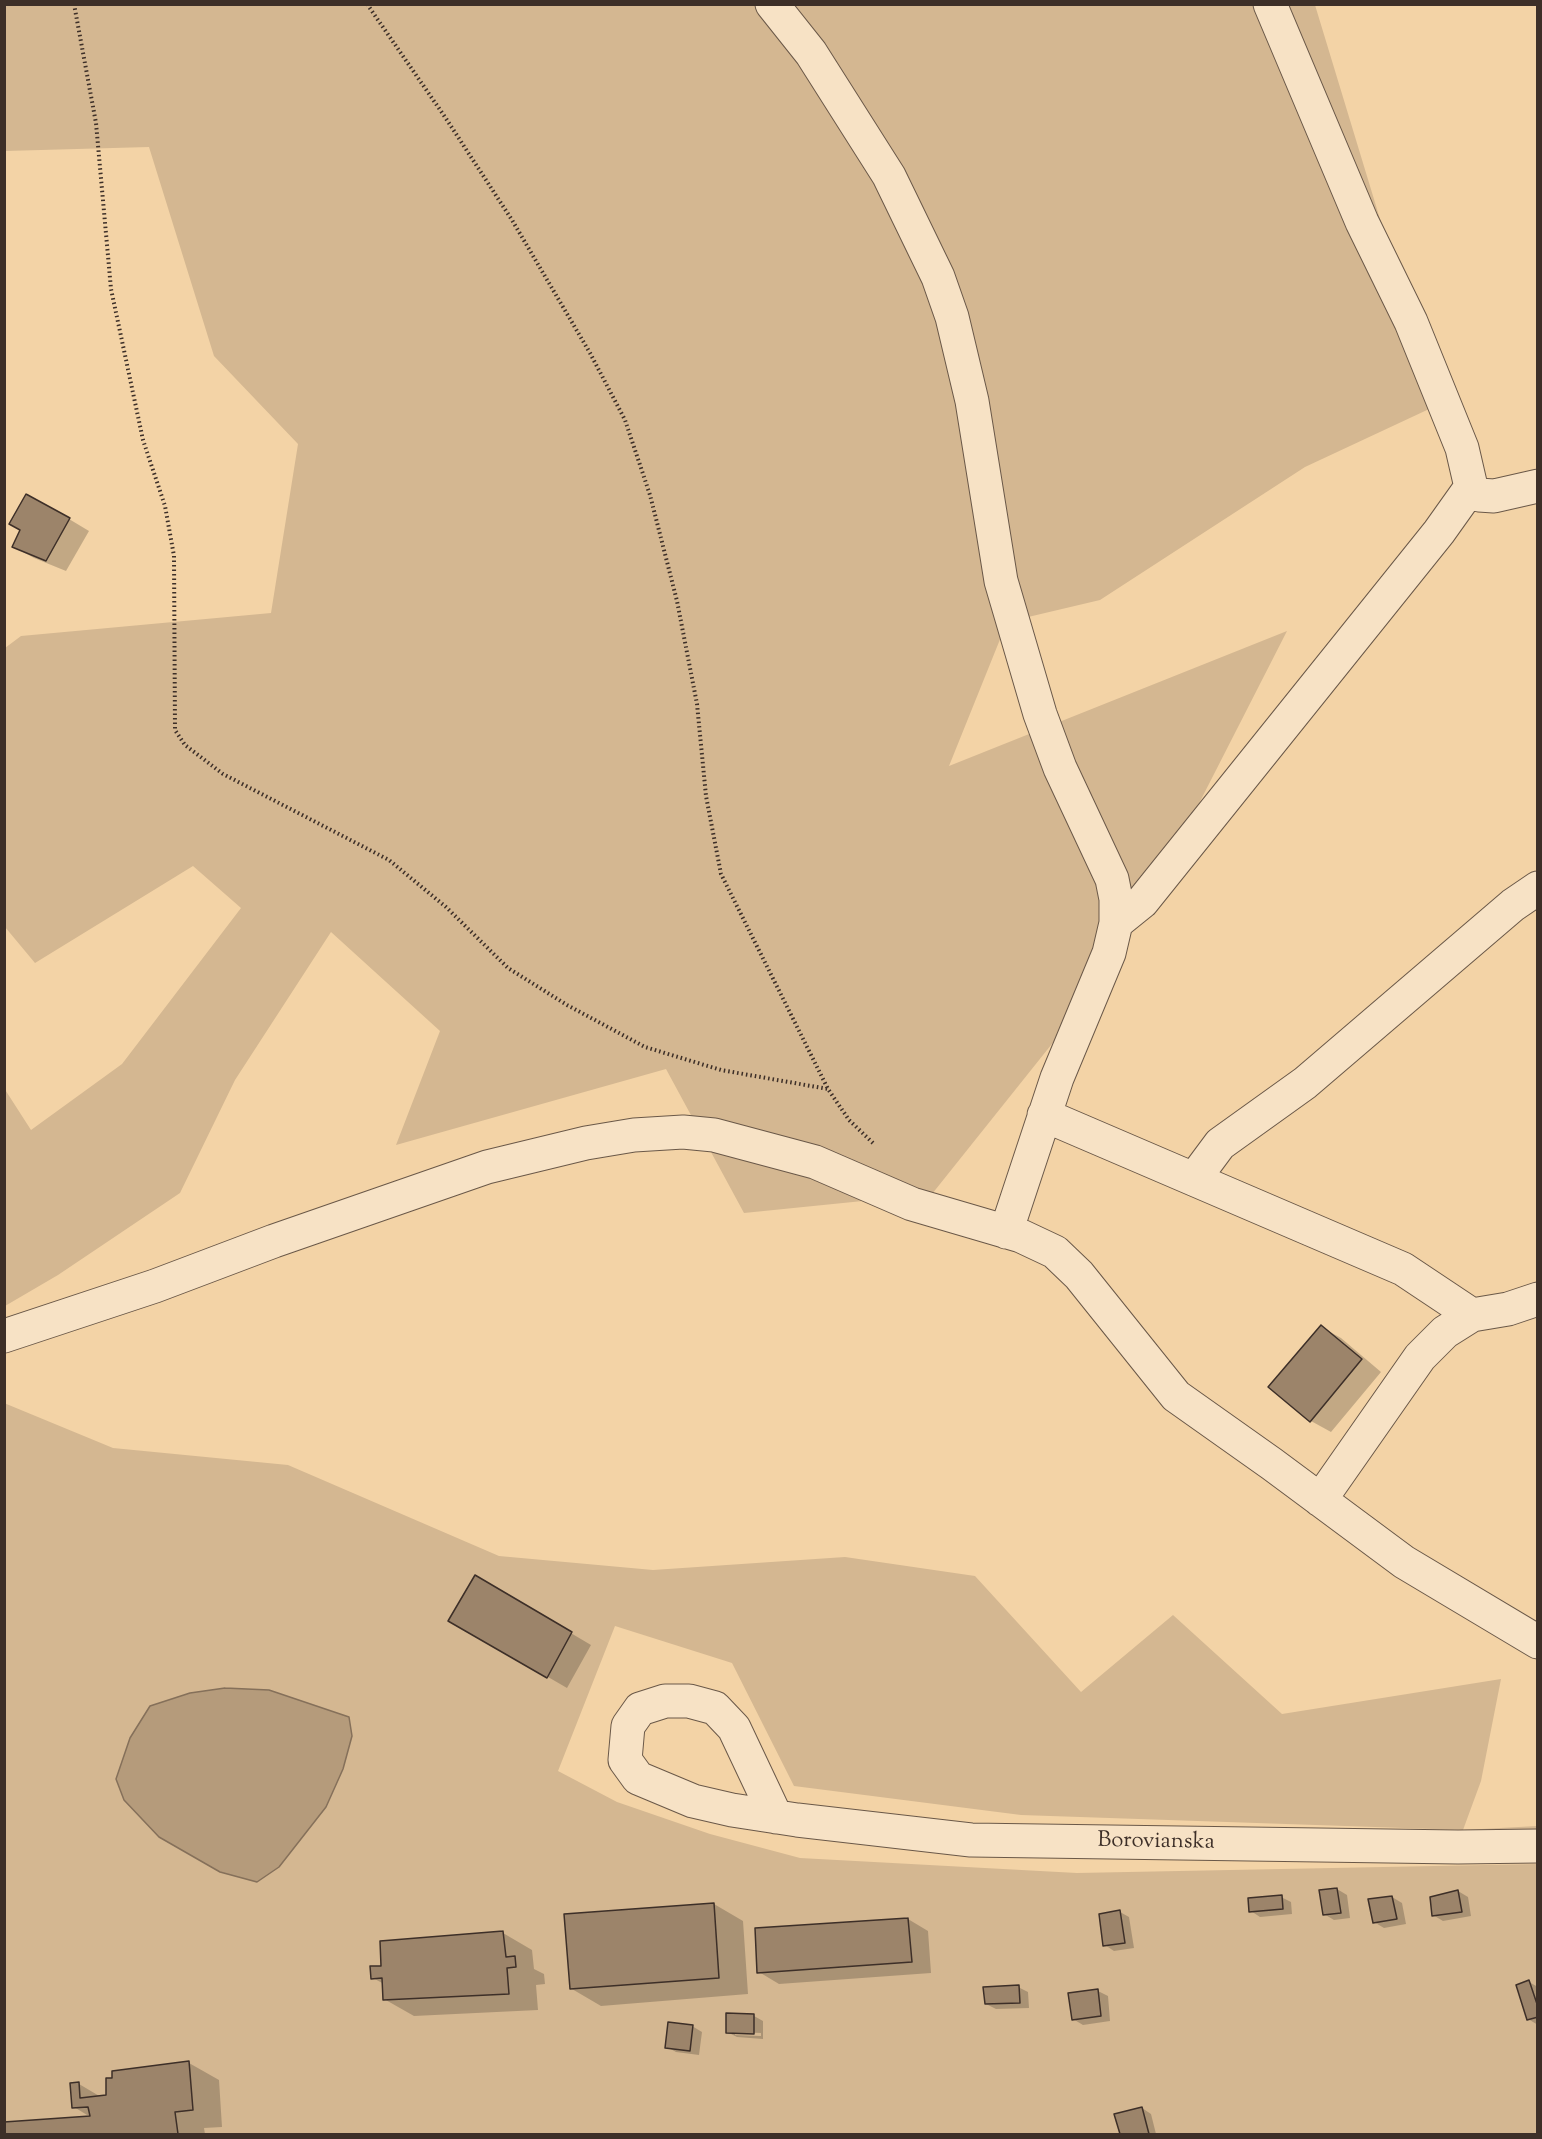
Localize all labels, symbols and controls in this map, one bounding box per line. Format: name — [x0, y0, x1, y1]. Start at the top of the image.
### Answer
street label: Borovianska — [1097, 1829, 1215, 1857]

